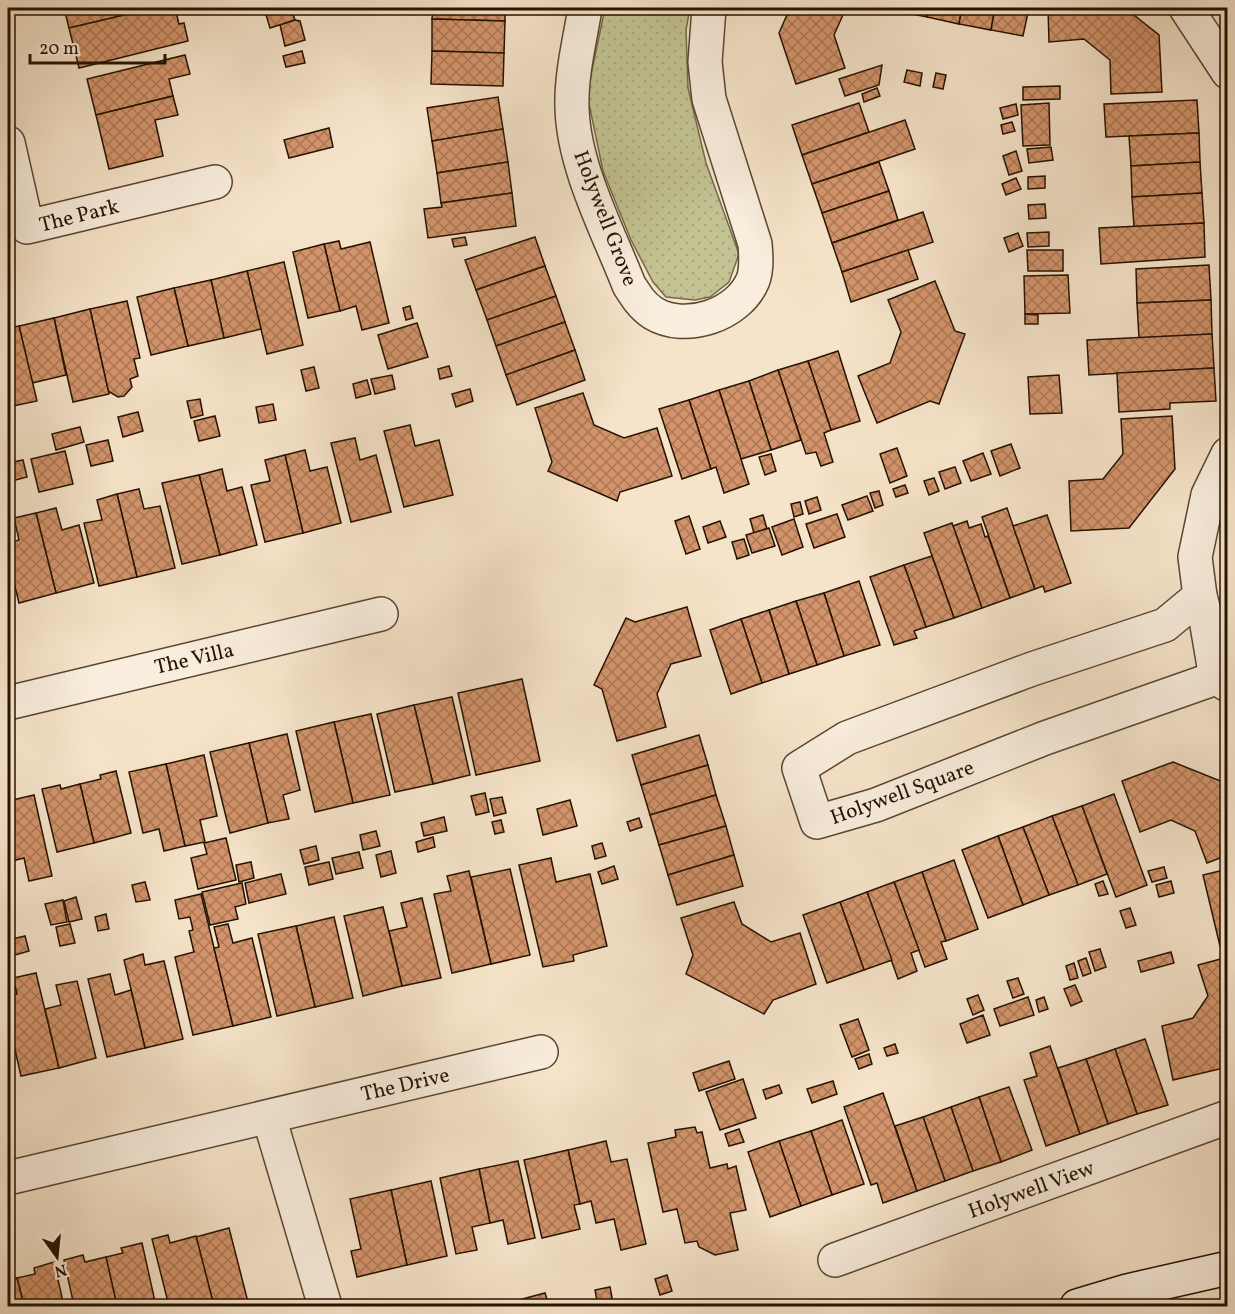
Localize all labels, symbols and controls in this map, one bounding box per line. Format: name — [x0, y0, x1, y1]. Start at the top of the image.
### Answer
scale bar — [30, 27, 165, 65]
text: 20 m — [39, 37, 79, 62]
street label: Holywell Grove — [565, 147, 644, 291]
street label: The Park — [36, 192, 123, 240]
street label: The Villa — [152, 636, 237, 683]
street label: Holywell Square — [826, 754, 979, 833]
street label: The Drive — [358, 1061, 452, 1110]
street label: Holywell View — [964, 1154, 1099, 1227]
north arrow — [27, 1227, 87, 1287]
text: N — [52, 1257, 69, 1282]

